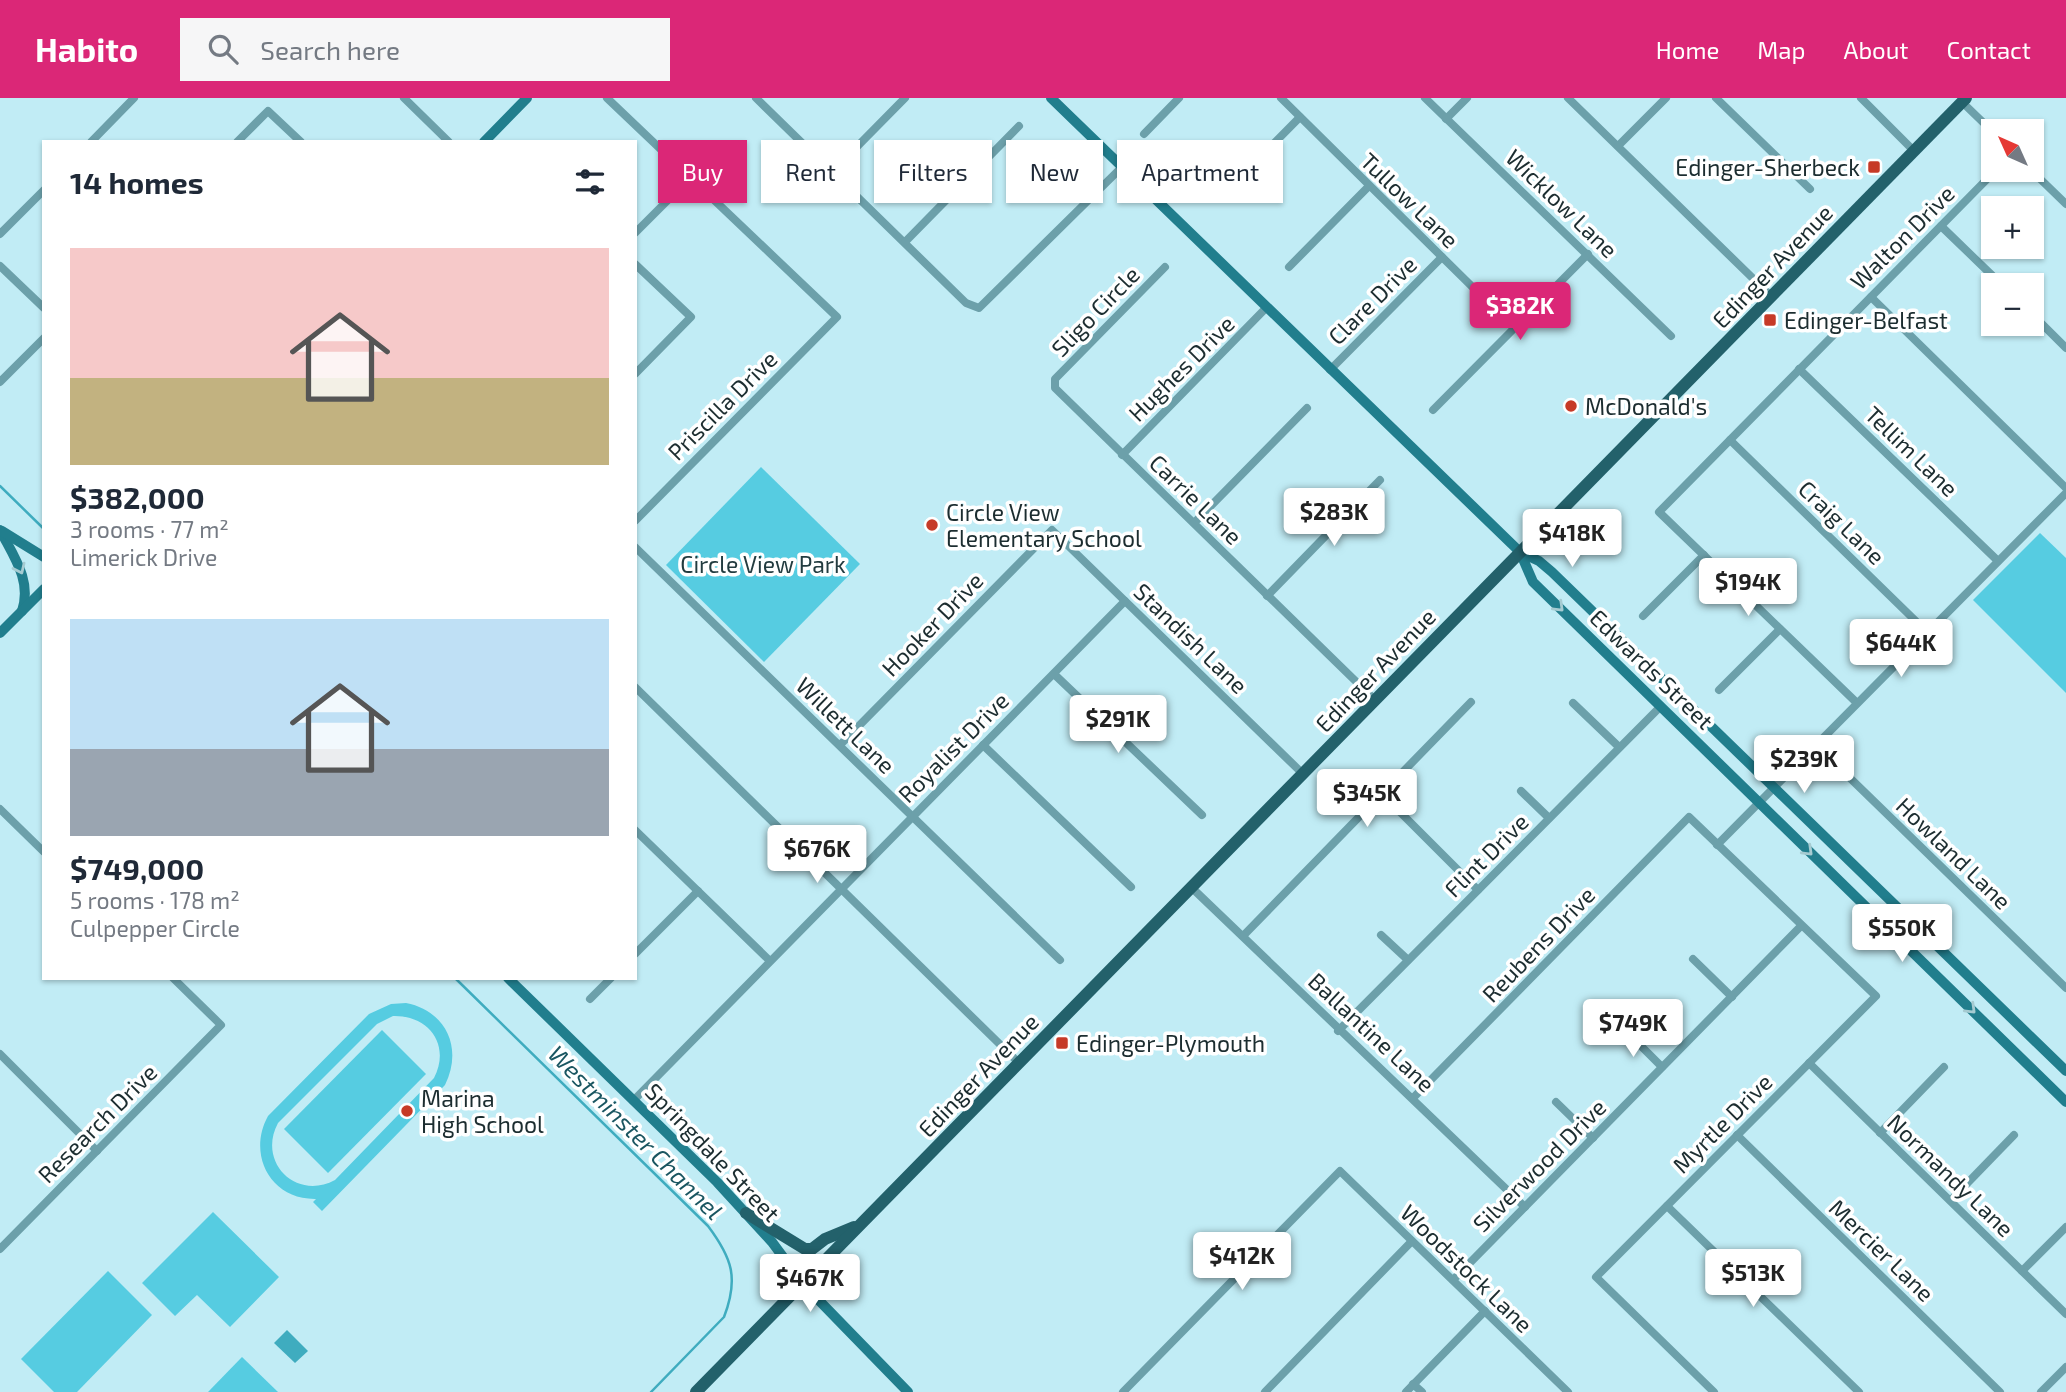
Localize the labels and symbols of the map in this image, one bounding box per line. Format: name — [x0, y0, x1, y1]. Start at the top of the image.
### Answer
north arrow — [1981, 119, 2044, 182]
street label: Wicklow Lane — [1500, 143, 1624, 263]
street label: Tullow Lane — [1355, 147, 1465, 253]
place label: Edinger-Sherbeck — [1675, 153, 1860, 181]
marker: Edinger-Sherbeck — [1866, 159, 1882, 175]
street label: Walton Drive — [1844, 179, 1960, 295]
street label: Edinger Avenue — [1706, 199, 1838, 333]
street label: Clare Drive — [1322, 250, 1422, 350]
street label: Sligo Circle — [1045, 260, 1145, 362]
pin: $382K — [1471, 282, 1569, 342]
place label: Edinger-Belfast — [1784, 306, 1948, 334]
street label: Hughes Drive — [1122, 309, 1240, 427]
marker: Edinger-Belfast — [1762, 312, 1778, 328]
street label: Priscilla Drive — [661, 344, 783, 466]
place label: McDonald's — [1585, 392, 1707, 420]
marker: McDonald's — [1563, 398, 1579, 414]
street label: Tellim Lane — [1860, 400, 1964, 502]
street label: Carrie Lane — [1144, 448, 1248, 550]
street label: Craig Lane — [1793, 474, 1891, 570]
pin: $283K — [1285, 489, 1383, 548]
place label: Circle View Elementary School — [946, 498, 1142, 552]
pin: $418K — [1523, 510, 1621, 569]
marker: Circle View Elementary School — [924, 517, 940, 533]
park label: Circle View Park — [680, 550, 846, 578]
pin: $194K — [1699, 559, 1797, 618]
one-way arrow — [11, 562, 25, 574]
street label: Hooker Drive — [875, 566, 989, 682]
street label: Standish Lane — [1128, 577, 1254, 699]
one-way arrow — [1551, 598, 1564, 611]
street label: Edinger Avenue — [1309, 603, 1441, 737]
street label: Edwards Street — [1585, 603, 1720, 735]
pin: $644K — [1852, 620, 1950, 679]
street label: Willett Lane — [791, 671, 901, 779]
street label: Royalist Drive — [892, 686, 1014, 808]
pin: $291K — [1069, 696, 1167, 755]
pin: $239K — [1755, 736, 1853, 795]
pin: $345K — [1318, 770, 1416, 829]
street label: Howland Lane — [1891, 791, 2017, 915]
street label: Flint Drive — [1438, 807, 1534, 903]
pin: $676K — [768, 826, 866, 885]
one-way arrow — [1800, 842, 1813, 855]
street label: Reubens Drive — [1476, 880, 1600, 1008]
pin: $550K — [1853, 904, 1951, 964]
street label: Ballantine Lane — [1303, 967, 1441, 1097]
pin: $749K — [1584, 1000, 1682, 1059]
one-way arrow — [1963, 1001, 1976, 1014]
street label: Edinger Avenue — [912, 1008, 1044, 1142]
place label: Edinger-Plymouth — [1076, 1029, 1265, 1057]
marker: Edinger-Plymouth — [1054, 1035, 1070, 1051]
water label: Westminster Channel — [543, 1039, 729, 1225]
street label: Research Drive — [32, 1058, 162, 1188]
street label: Myrtle Drive — [1666, 1067, 1778, 1179]
street label: Springdale Street — [640, 1077, 786, 1227]
place label: Marina High School — [421, 1084, 544, 1138]
street label: Silverwood Drive — [1467, 1093, 1611, 1237]
marker: Marina High School — [399, 1103, 415, 1119]
street label: Normandy Lane — [1882, 1108, 2020, 1242]
street label: Mercier Lane — [1824, 1193, 1940, 1307]
street label: Woodstock Lane — [1395, 1198, 1539, 1338]
pin: $412K — [1193, 1232, 1291, 1292]
pin: $513K — [1704, 1250, 1802, 1309]
pin: $467K — [761, 1254, 859, 1314]

